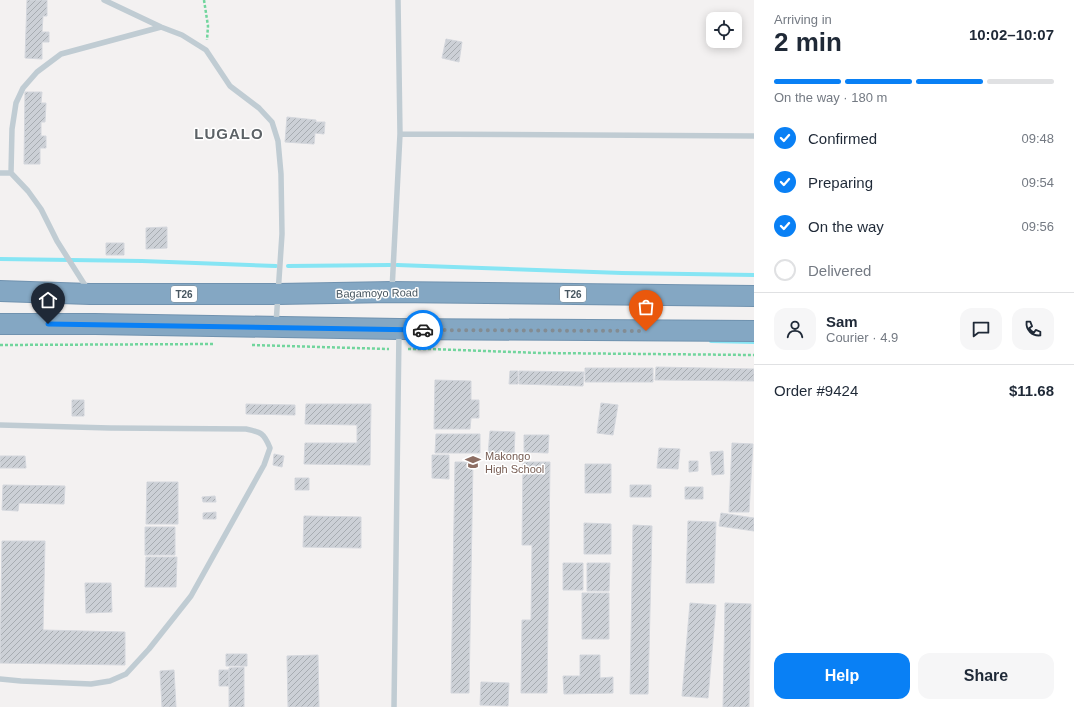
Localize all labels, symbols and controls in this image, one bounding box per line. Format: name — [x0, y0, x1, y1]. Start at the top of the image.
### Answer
map controls — [706, 12, 742, 48]
button: locate — [706, 12, 742, 48]
text: Arriving in — [774, 12, 832, 27]
text: 10:02–10:07 — [969, 26, 1054, 43]
text: 2 min — [774, 27, 842, 57]
text: On the way · 180 m — [774, 90, 887, 105]
district label: LUGALO — [194, 125, 264, 142]
icon: check — [774, 127, 796, 149]
text: Confirmed — [808, 130, 877, 147]
text: 09:48 — [1021, 131, 1054, 146]
icon: check — [774, 171, 796, 193]
text: Preparing — [808, 174, 873, 191]
text: 09:54 — [1021, 175, 1054, 190]
icon: check — [774, 215, 796, 237]
text: On the way — [808, 218, 884, 235]
text: 09:56 — [1021, 219, 1054, 234]
text: Delivered — [808, 262, 871, 279]
pin — [31, 283, 65, 324]
road number: T26 — [171, 286, 197, 302]
street label: Bagamoyo Road — [336, 286, 418, 300]
road number: T26 — [560, 286, 586, 302]
icon: home — [37, 289, 59, 311]
pin — [629, 290, 663, 331]
icon: bag — [635, 296, 657, 318]
button: person — [774, 308, 816, 350]
button: chat — [960, 308, 1002, 350]
button: phone — [1012, 308, 1054, 350]
courier — [403, 310, 443, 350]
text: Sam — [826, 313, 858, 330]
icon: car — [412, 319, 434, 341]
text: Courier · 4.9 — [826, 330, 898, 345]
text: Order #9424 — [774, 382, 858, 399]
text: $11.68 — [1009, 382, 1054, 399]
place label: Makongo High School — [485, 450, 544, 475]
school or university icon: Makongo High School — [464, 453, 482, 471]
button: Help — [774, 653, 910, 699]
button: Share — [918, 653, 1054, 699]

